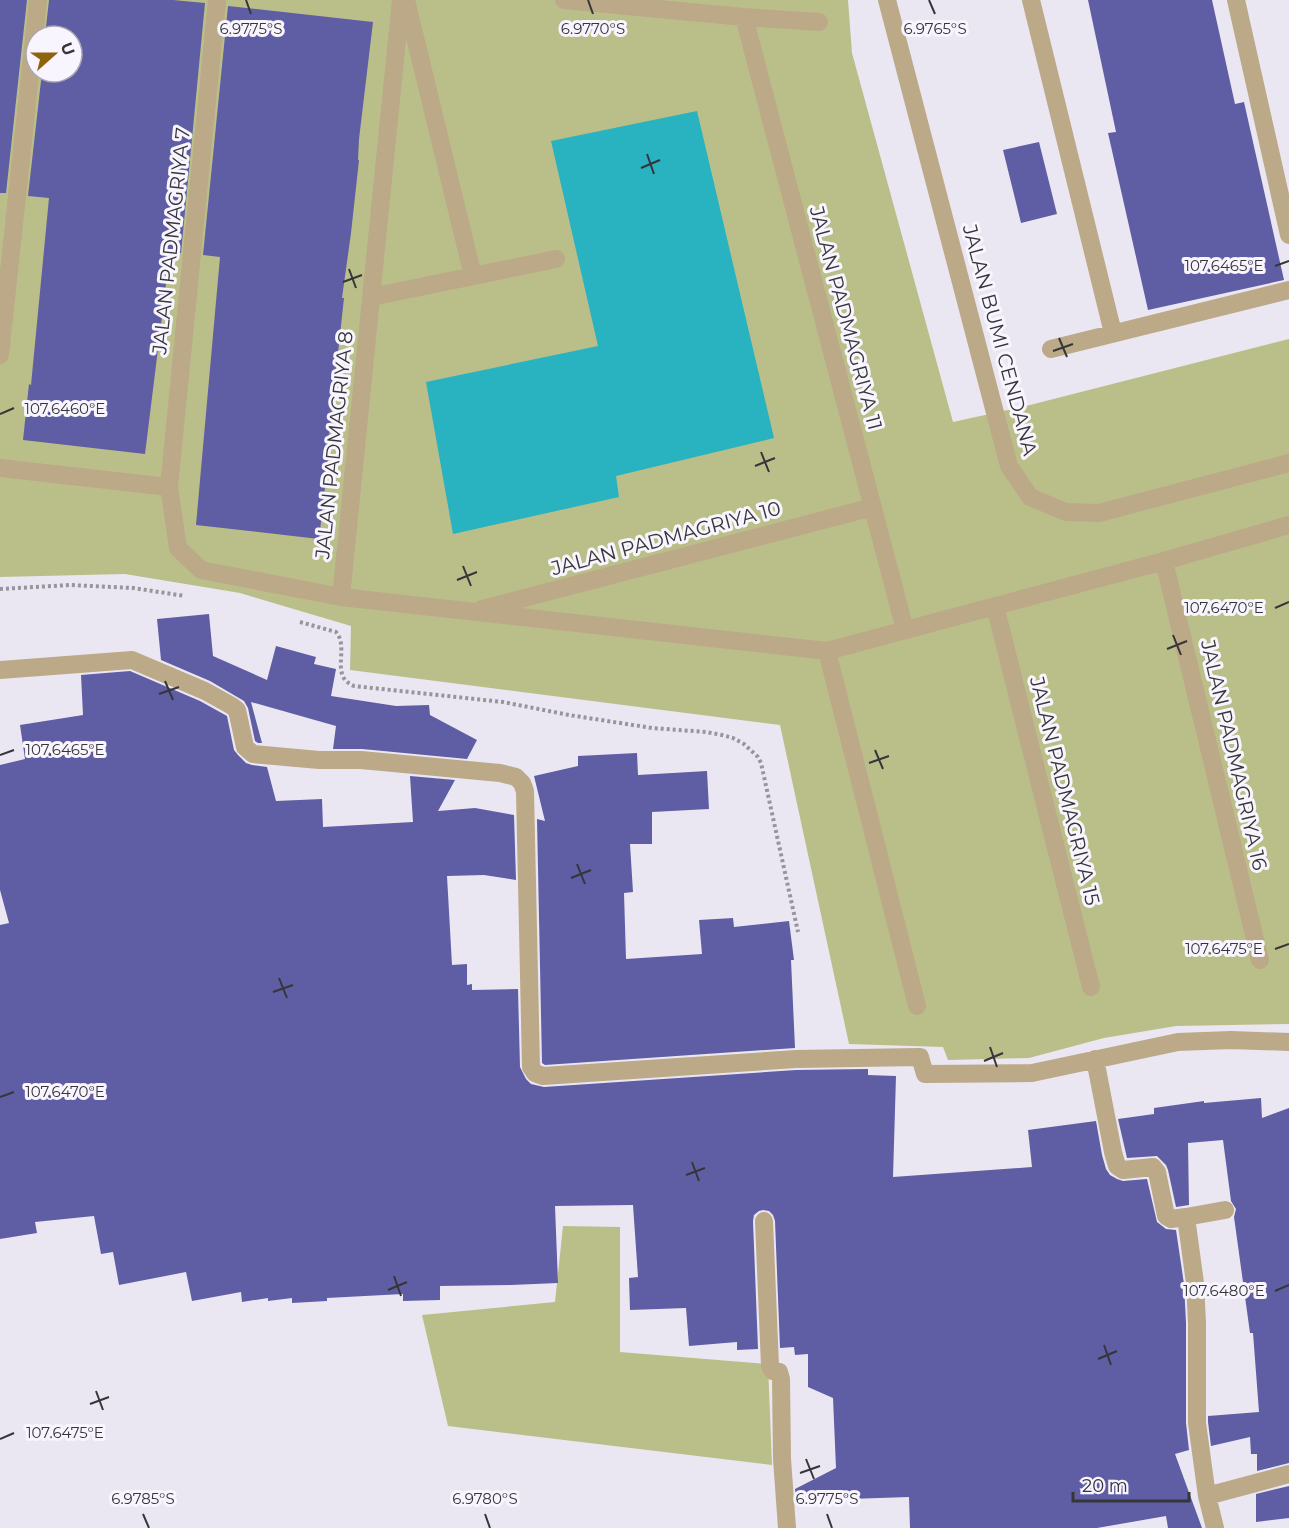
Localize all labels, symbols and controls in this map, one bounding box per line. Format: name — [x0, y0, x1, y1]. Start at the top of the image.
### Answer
text: 6.9775°S — [220, 19, 282, 38]
text: 6.9770°S — [561, 19, 625, 38]
text: 6.9765°S — [903, 19, 967, 38]
north arrow — [24, 24, 84, 84]
text: U — [56, 40, 79, 58]
street label: JALAN PADMAGRIYA 7 — [147, 126, 195, 357]
street label: JALAN PADMAGRIYA 11 — [804, 203, 887, 433]
street label: JALAN BUMI CENDANA — [957, 221, 1043, 459]
text: 107.6465°E — [1184, 256, 1264, 275]
street label: JALAN PADMAGRIYA 8 — [310, 330, 358, 561]
text: 107.6460°E — [25, 399, 105, 418]
street label: JALAN PADMAGRIYA 10 — [548, 496, 783, 580]
text: 107.6470°E — [1184, 598, 1264, 617]
street label: JALAN PADMAGRIYA 16 — [1196, 637, 1272, 873]
street label: JALAN PADMAGRIYA 15 — [1025, 673, 1105, 908]
text: 107.6465°E — [25, 740, 105, 759]
text: 107.6475°E — [1185, 939, 1263, 958]
text: 107.6470°E — [25, 1082, 105, 1101]
text: 107.6480°E — [1183, 1281, 1265, 1300]
text: 107.6475°E — [26, 1423, 104, 1442]
scale bar — [1073, 1465, 1188, 1503]
text: 20 m — [1082, 1475, 1128, 1497]
text: 6.9785°S — [111, 1489, 175, 1508]
text: 6.9780°S — [452, 1489, 518, 1508]
text: 6.9775°S — [796, 1489, 858, 1508]

